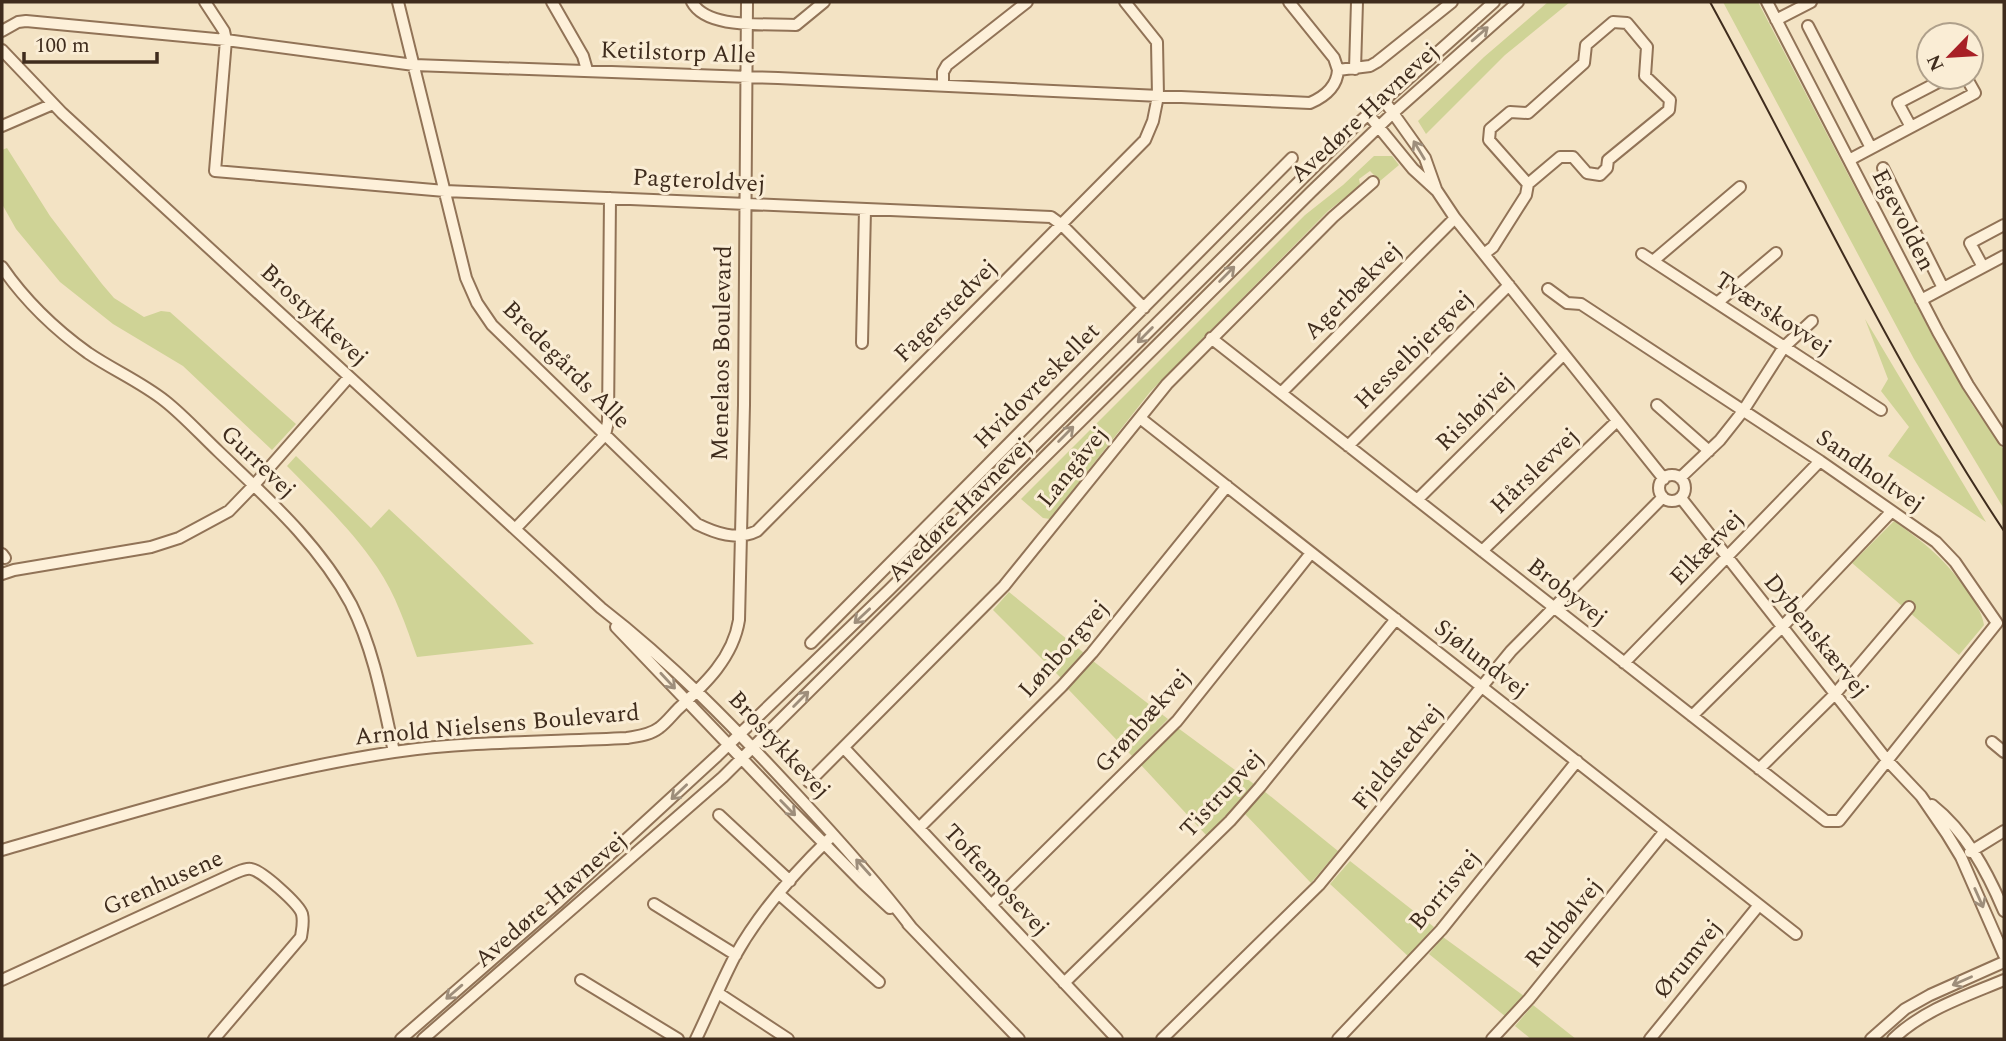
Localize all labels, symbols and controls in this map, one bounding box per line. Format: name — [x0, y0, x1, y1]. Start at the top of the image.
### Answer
scale bar — [24, 21, 158, 65]
north arrow — [1915, 21, 1985, 91]
one-way arrow — [1471, 26, 1489, 42]
text: 100 m — [35, 30, 90, 62]
street label: Ketilstorp Alle — [600, 32, 756, 74]
street label: Avedøre Havnevej — [1282, 34, 1448, 192]
text: N — [1920, 49, 1952, 76]
one-way arrow — [1412, 140, 1426, 160]
street label: Pagteroldvej — [632, 160, 766, 202]
street label: Egevolden — [1862, 163, 1944, 277]
street label: Agerbækvej — [1295, 233, 1411, 349]
street label: Menelaos Boulevard — [702, 245, 742, 461]
street label: Fagerstedvej — [886, 251, 1006, 371]
street label: Brostykkevej — [252, 255, 376, 375]
street label: Tværskovvej — [1707, 263, 1839, 365]
one-way arrow — [1219, 265, 1236, 282]
street label: Hesselbjergvej — [1346, 282, 1482, 418]
street label: Bredegårds Alle — [493, 292, 639, 438]
street label: Hvidovreskellet — [965, 314, 1109, 458]
one-way arrow — [1137, 326, 1154, 343]
street label: Rishøjvej — [1427, 364, 1523, 460]
street label: Gurrevej — [212, 417, 304, 507]
street label: Langåvej — [1029, 418, 1117, 516]
street label: Hårslevvej — [1482, 419, 1588, 523]
street label: Sandholtvej — [1808, 420, 1932, 522]
one-way arrow — [1057, 426, 1074, 443]
street label: Avedøre Havnevej — [879, 429, 1041, 591]
street label: Elkærvej — [1662, 502, 1752, 594]
street label: Brobyvej — [1519, 549, 1615, 635]
street label: Dybenskærvej — [1754, 566, 1878, 706]
street label: Lønborgvej — [1010, 592, 1118, 706]
one-way arrow — [854, 607, 871, 624]
street label: Sjølundvej — [1426, 610, 1536, 708]
street label: Grønbækvej — [1086, 661, 1200, 781]
one-way arrow — [659, 671, 676, 689]
street label: Brostykkevej — [719, 683, 839, 807]
one-way arrow — [793, 690, 810, 707]
street label: Arnold Nielsens Boulevard — [353, 695, 641, 755]
street label: Fjeldstedvej — [1344, 696, 1452, 818]
street label: Tistrupvej — [1171, 742, 1273, 846]
one-way arrow — [670, 784, 688, 800]
one-way arrow — [780, 799, 797, 816]
street label: Toftemosevej — [934, 816, 1058, 944]
street label: Avedøre Havnevej — [466, 823, 636, 977]
street label: Grenhusene — [97, 840, 229, 926]
street label: Borrisvej — [1400, 841, 1490, 939]
one-way arrow — [855, 858, 871, 876]
street label: Rudbølvej — [1516, 870, 1612, 976]
one-way arrow — [1973, 887, 1986, 908]
street label: Ørumvej — [1645, 911, 1731, 1007]
one-way arrow — [1952, 975, 1973, 988]
one-way arrow — [446, 984, 464, 1000]

